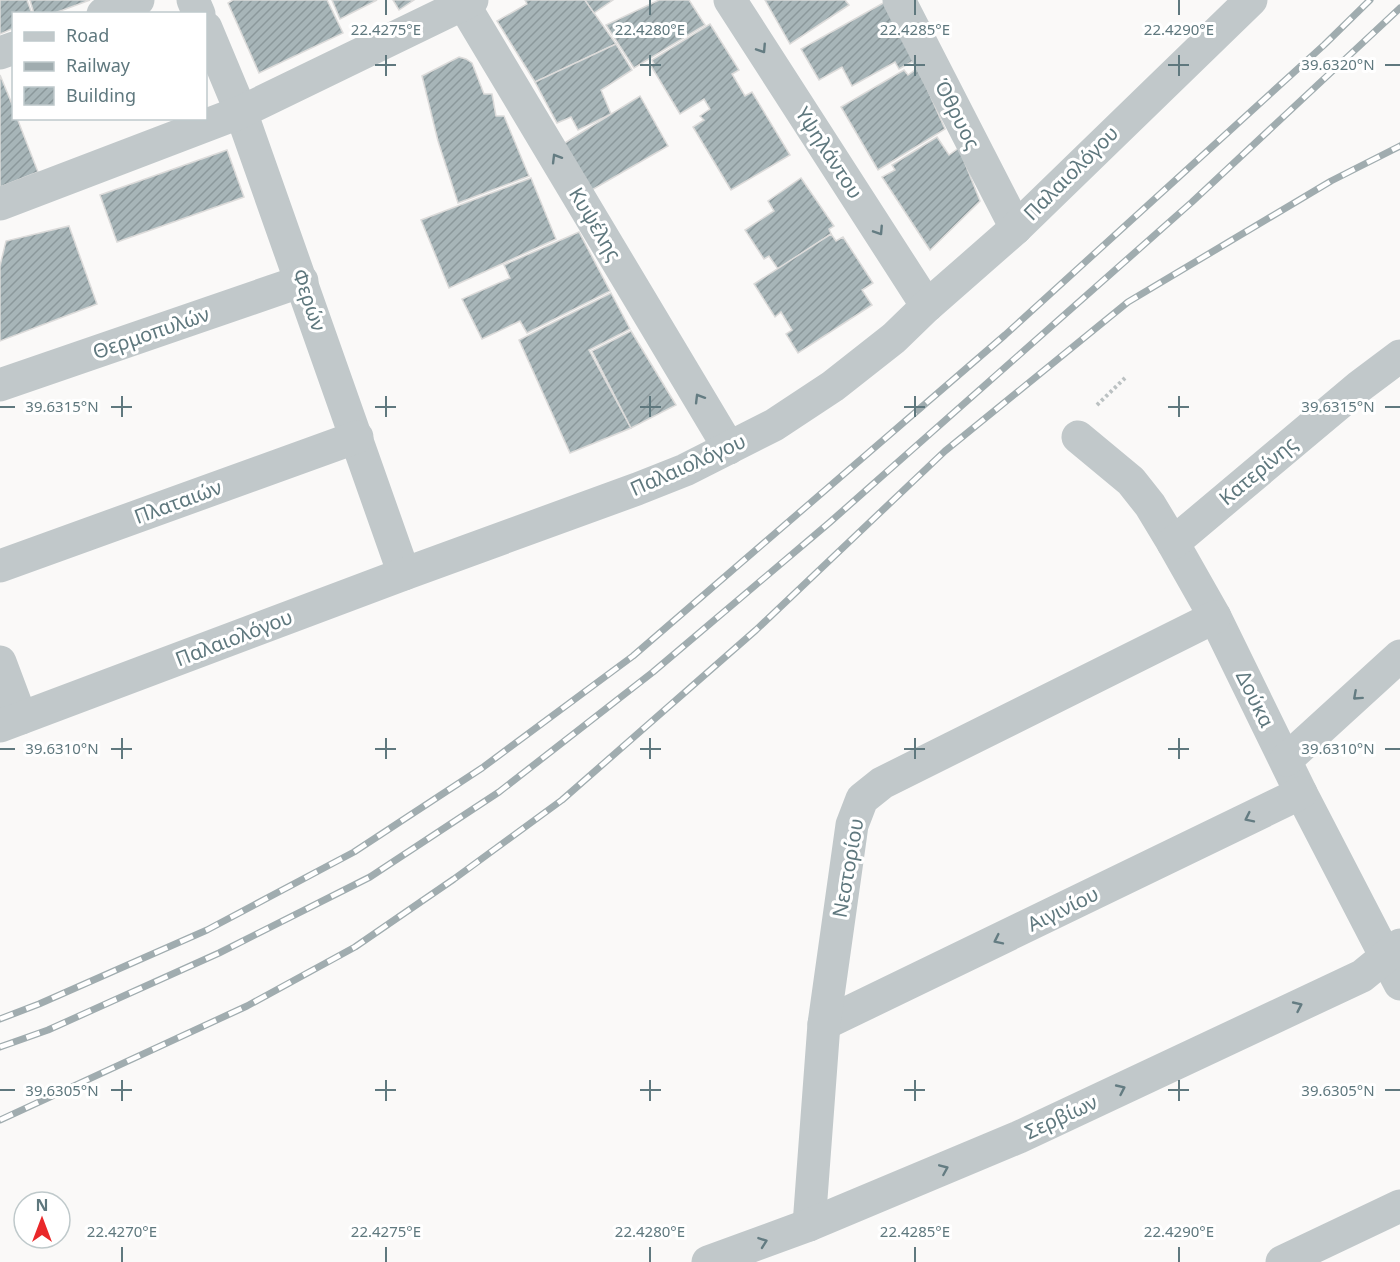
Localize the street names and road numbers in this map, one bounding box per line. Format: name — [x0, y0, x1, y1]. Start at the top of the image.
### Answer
street label: Όθρυος — [928, 74, 987, 154]
street label: Υψηλάντου — [790, 102, 869, 204]
street label: Παλαιολόγου — [1017, 119, 1124, 226]
street label: Κυψέλης — [563, 182, 628, 266]
street label: Φερών — [286, 265, 333, 335]
street label: Θερμοπυλών — [89, 300, 213, 365]
street label: Παλαιολόγου — [626, 427, 750, 502]
street label: Κατερίνης — [1213, 430, 1303, 511]
street label: Πλαταιών — [130, 473, 225, 530]
street label: Παλαιολόγου — [171, 603, 296, 672]
street label: Δούκα — [1230, 666, 1281, 732]
street label: Νεστορίου — [825, 816, 870, 920]
street label: Αιγινίου — [1023, 880, 1103, 937]
street label: Σερβίων — [1020, 1088, 1102, 1145]

